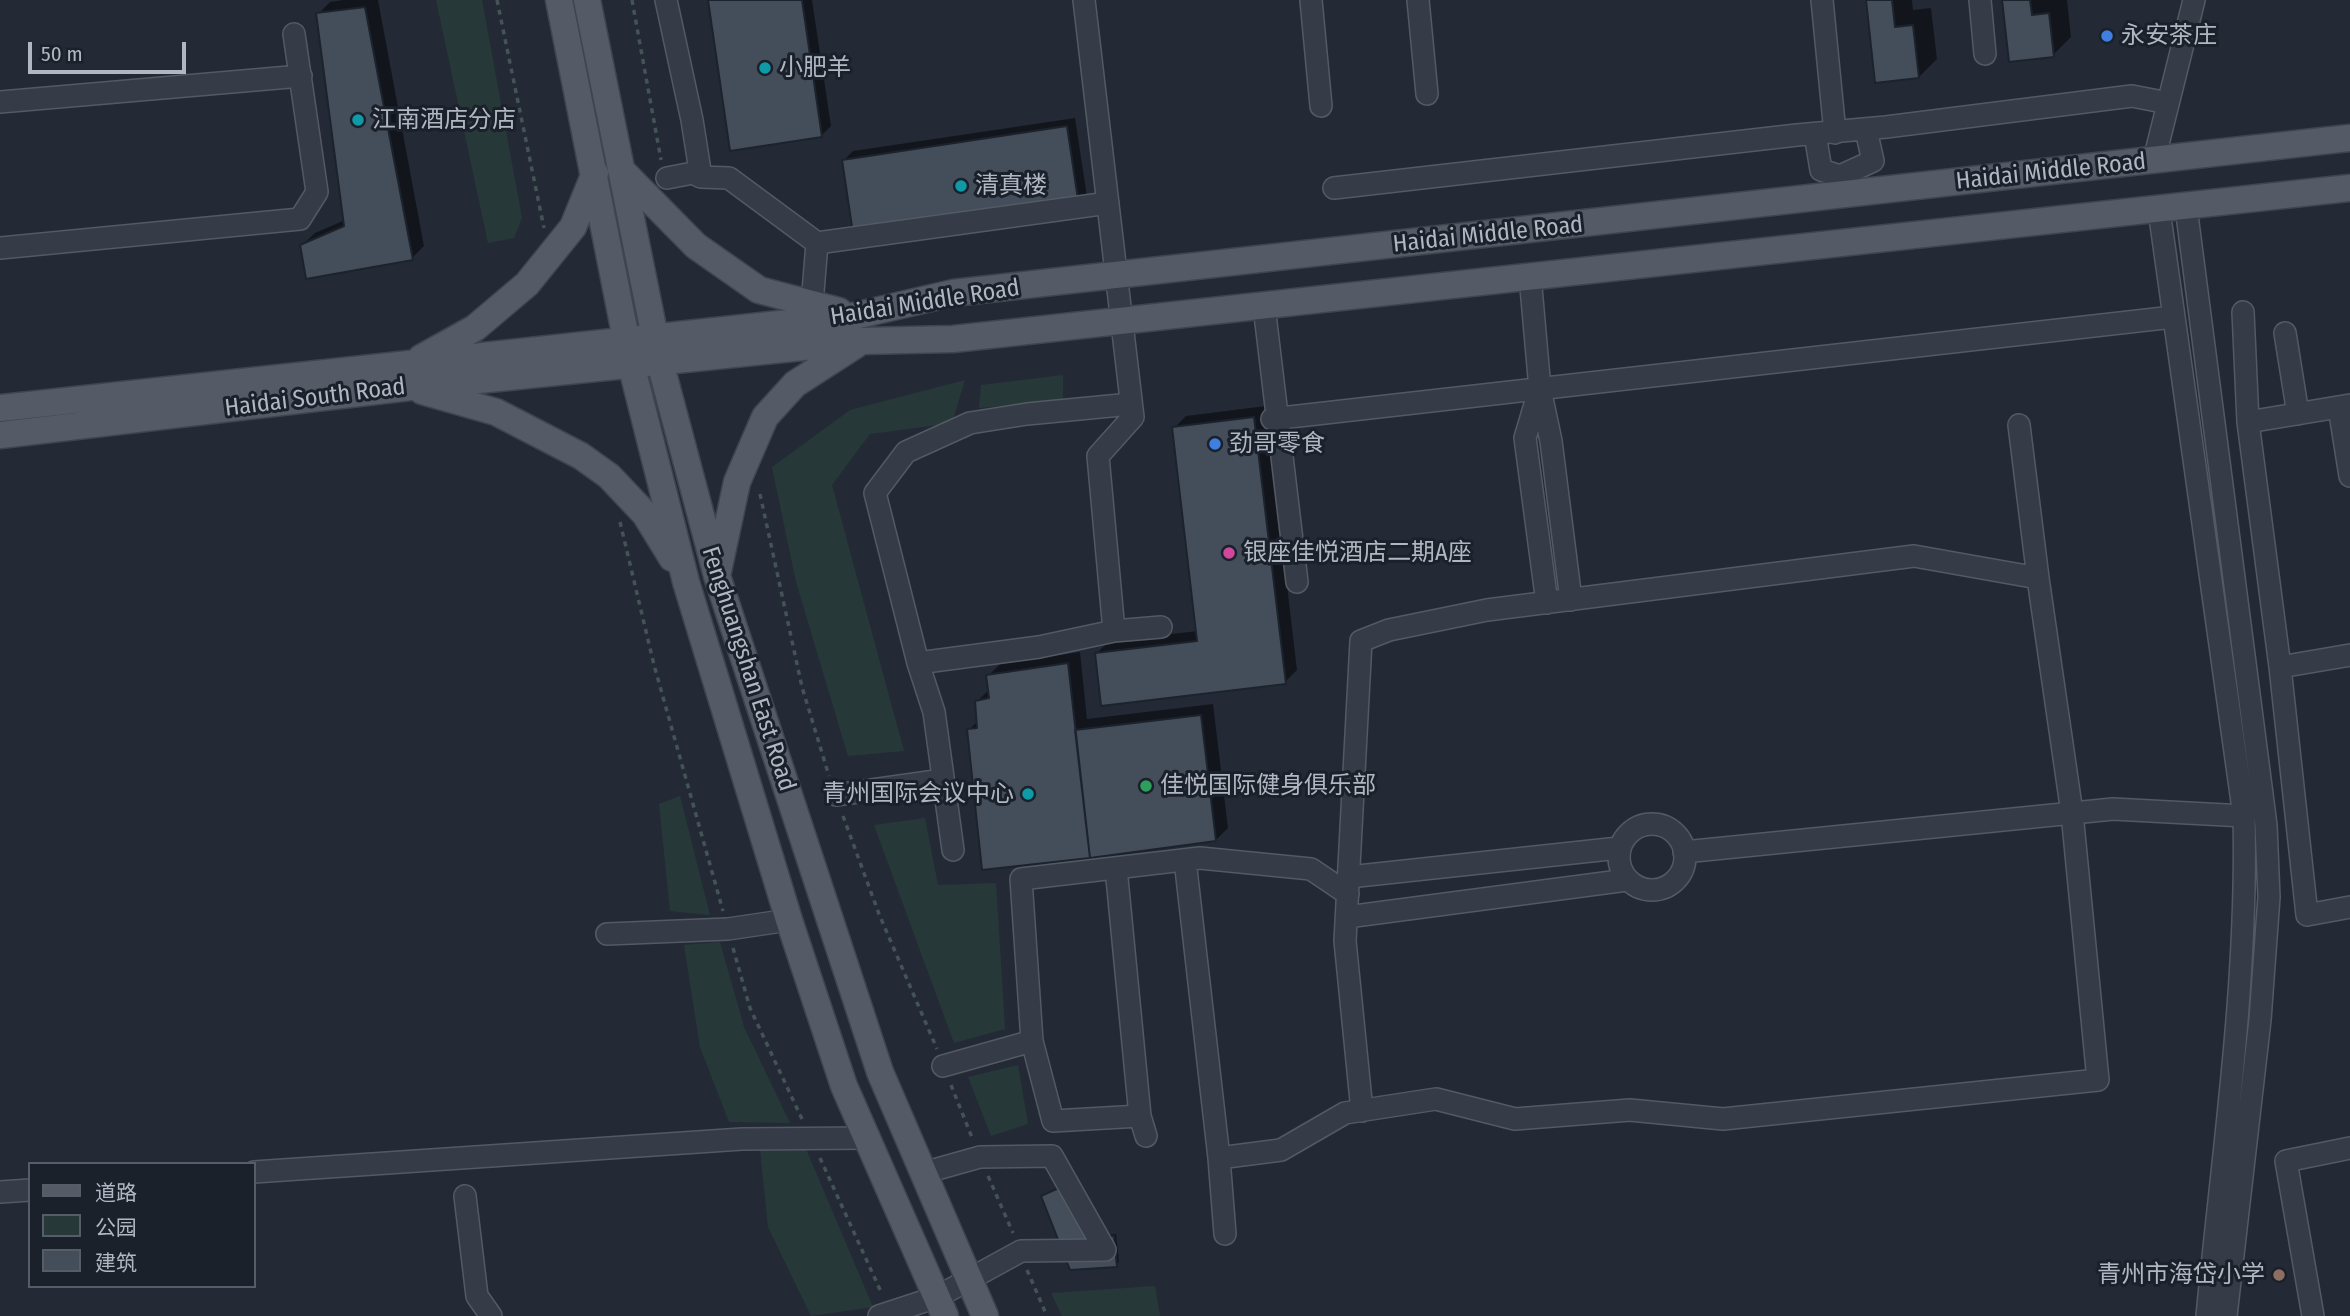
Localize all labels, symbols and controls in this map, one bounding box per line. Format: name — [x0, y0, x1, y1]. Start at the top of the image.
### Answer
place label: 永安茶庄 — [2121, 22, 2217, 50]
scale bar — [32, 28, 189, 72]
marker: 永安茶庄 — [2099, 28, 2115, 44]
text: 50 m — [41, 41, 83, 67]
place label: 小肥羊 — [779, 54, 851, 82]
marker: 小肥羊 — [757, 60, 773, 76]
place label: 江南酒店分店 — [372, 106, 516, 134]
marker: 江南酒店分店 — [350, 112, 366, 128]
street label: Haidai Middle Road — [1955, 148, 2147, 196]
place label: 清真楼 — [975, 172, 1047, 200]
marker: 清真楼 — [953, 178, 969, 194]
street label: Haidai Middle Road — [1392, 211, 1584, 259]
street label: Haidai Middle Road — [828, 274, 1022, 332]
street label: Haidai South Road — [223, 373, 407, 423]
place label: 劲哥零食 — [1229, 430, 1325, 458]
marker: 劲哥零食 — [1207, 436, 1223, 452]
place label: 银座佳悦酒店二期A座 — [1243, 539, 1472, 567]
street label: Fenghuangshan East Road — [695, 543, 801, 795]
marker: 银座佳悦酒店二期A座 — [1221, 545, 1237, 561]
place label: 佳悦国际健身俱乐部 — [1160, 772, 1376, 800]
marker: 佳悦国际健身俱乐部 — [1138, 778, 1154, 794]
place label: 青州国际会议中心 — [822, 780, 1014, 808]
marker: 青州国际会议中心 — [1020, 786, 1036, 802]
legend — [28, 1162, 256, 1288]
text: 道路 — [95, 1180, 137, 1206]
text: 公园 — [95, 1215, 137, 1241]
text: 建筑 — [95, 1250, 137, 1276]
place label: 青州市海岱小学 — [2097, 1261, 2265, 1289]
marker: 青州市海岱小学 — [2271, 1267, 2287, 1283]

